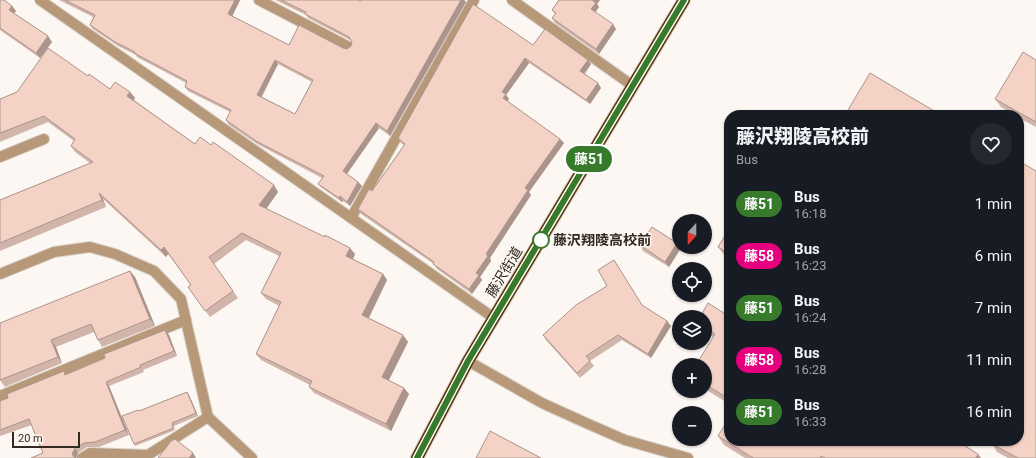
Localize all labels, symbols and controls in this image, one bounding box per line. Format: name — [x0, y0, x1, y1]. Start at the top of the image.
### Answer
button: heart — [970, 123, 1012, 165]
text: 藤沢翔陵高校前 — [736, 125, 869, 148]
line badge: 藤51 — [566, 146, 612, 172]
text: 藤51 — [574, 151, 604, 167]
text: Bus — [736, 152, 758, 167]
text: Bus — [794, 188, 820, 206]
text: 1 min — [975, 195, 1012, 213]
text: 藤51 — [744, 196, 774, 212]
text: 16:18 — [794, 206, 826, 221]
north arrow — [672, 214, 712, 254]
map controls — [672, 214, 712, 446]
marker: 藤沢翔陵高校前 — [532, 231, 550, 249]
place label: 藤沢翔陵高校前 — [553, 232, 651, 248]
text: Bus — [794, 240, 820, 258]
street label: 藤沢街道 — [483, 244, 525, 300]
text: 6 min — [975, 247, 1012, 265]
text: 藤58 — [744, 248, 774, 264]
text: 16:23 — [794, 258, 826, 273]
button: locate — [672, 262, 712, 302]
text: Bus — [794, 292, 820, 310]
text: 7 min — [975, 299, 1012, 317]
text: 藤51 — [744, 300, 774, 316]
button: layers — [672, 310, 712, 350]
text: 16:24 — [794, 310, 826, 325]
text: Bus — [794, 344, 820, 362]
text: 11 min — [966, 351, 1012, 369]
text: 藤58 — [744, 352, 774, 368]
button: + — [672, 358, 712, 398]
text: 16:28 — [794, 362, 826, 377]
text: Bus — [794, 396, 820, 414]
text: 16 min — [966, 403, 1012, 421]
text: 藤51 — [744, 404, 774, 420]
button: − — [672, 406, 712, 446]
text: 16:33 — [794, 414, 826, 429]
scale bar — [12, 430, 80, 449]
text: 20 m — [18, 432, 43, 445]

